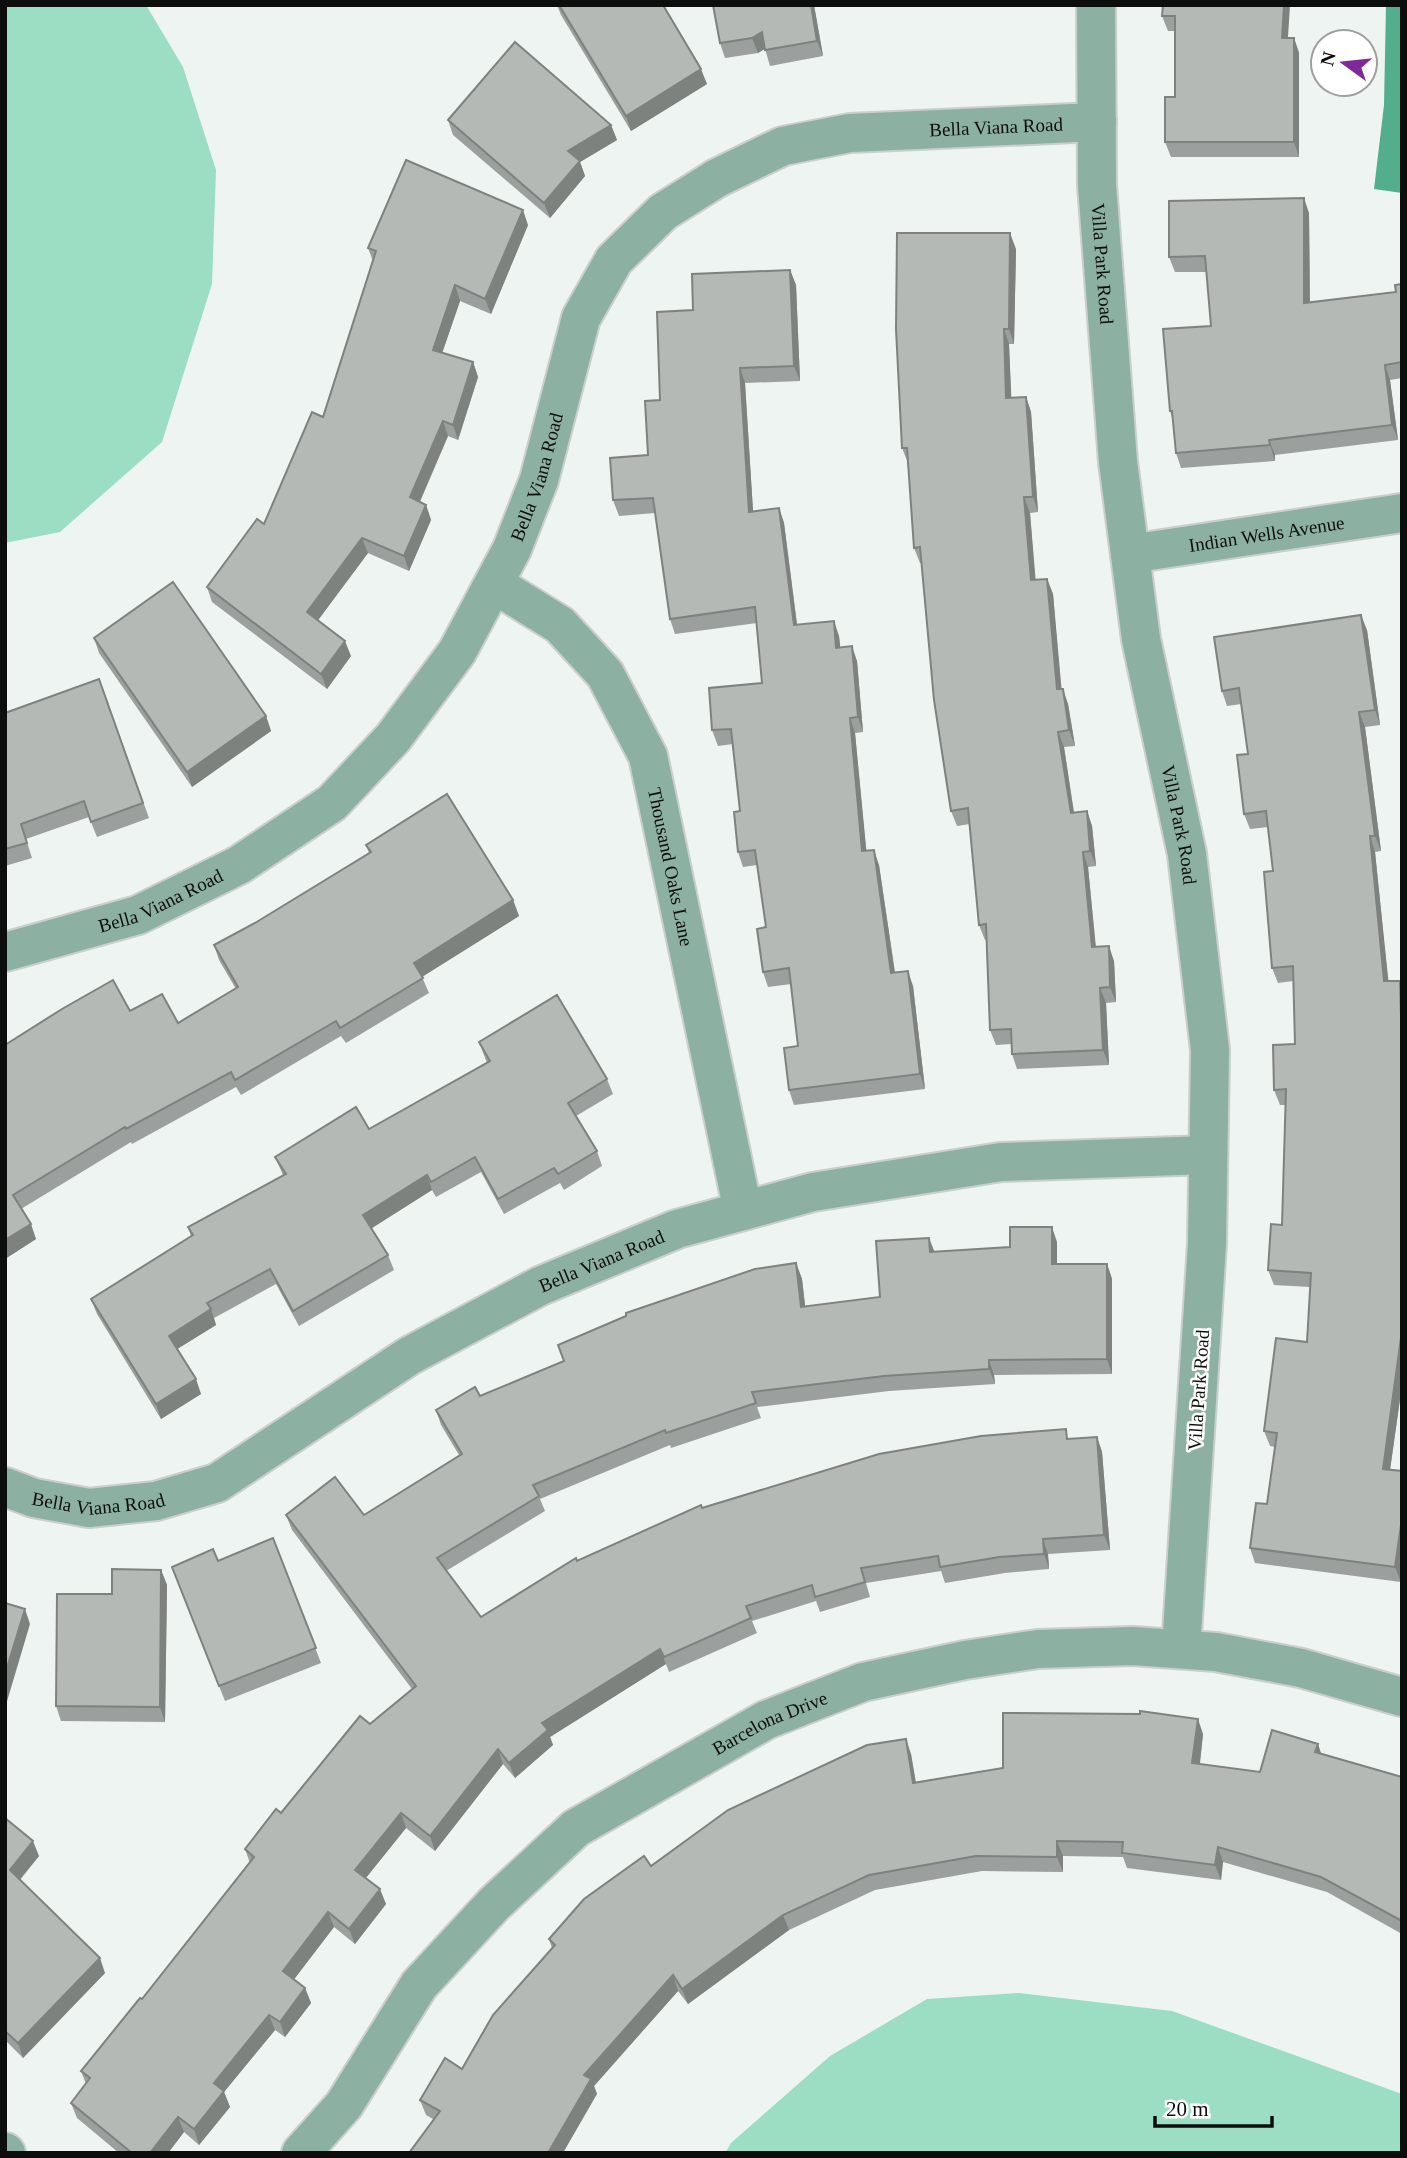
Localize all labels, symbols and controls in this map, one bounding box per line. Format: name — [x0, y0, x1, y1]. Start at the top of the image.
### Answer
north arrow — [1309, 28, 1379, 98]
text: N — [1316, 49, 1340, 68]
street label: Bella Viana Road — [929, 114, 1064, 140]
street label: Villa Park Road — [1087, 203, 1118, 326]
street label: Bella Viana Road — [506, 410, 567, 544]
street label: Indian Wells Avenue — [1187, 512, 1346, 556]
street label: Villa Park Road — [1157, 763, 1201, 886]
street label: Thousand Oaks Lane — [644, 786, 697, 948]
street label: Bella Viana Road — [96, 865, 226, 937]
street label: Bella Viana Road — [536, 1225, 668, 1296]
street label: Villa Park Road — [1184, 1328, 1213, 1451]
street label: Bella Viana Road — [30, 1488, 168, 1519]
street label: Barcelona Drive — [709, 1687, 830, 1759]
scale bar — [1155, 2084, 1272, 2128]
text: 20 m — [1166, 2097, 1209, 2121]

